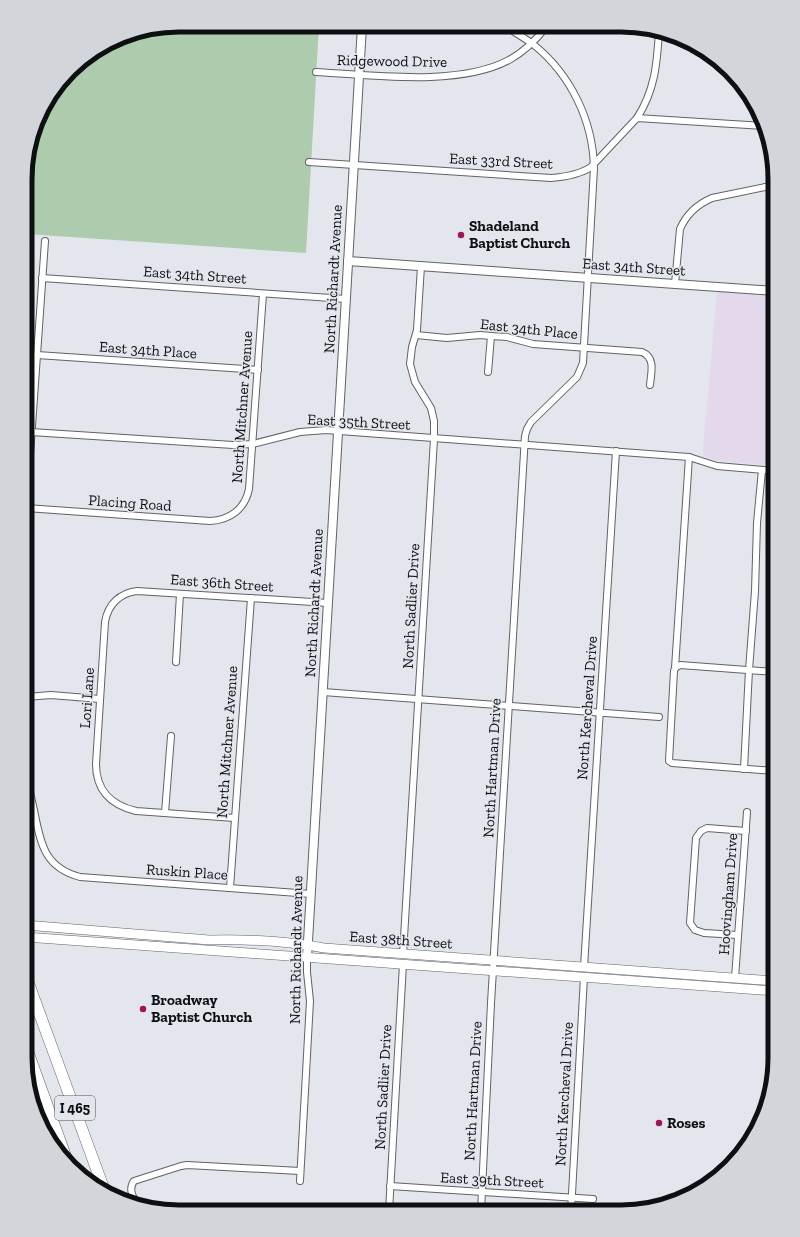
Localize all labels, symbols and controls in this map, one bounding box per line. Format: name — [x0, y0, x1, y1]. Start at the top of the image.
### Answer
street label: Ridgewood Drive — [337, 51, 447, 71]
street label: East 33rd Street — [449, 149, 554, 173]
street label: North Richardt Avenue — [320, 204, 346, 354]
place label: Shadeland Baptist Church — [469, 217, 570, 252]
marker: Shadeland Baptist Church — [456, 230, 466, 240]
street label: East 34th Street — [582, 254, 687, 280]
street label: East 34th Street — [143, 262, 248, 288]
street label: East 34th Place — [479, 315, 579, 343]
street label: North Mitchner Avenue — [228, 330, 256, 484]
street label: East 34th Place — [98, 338, 198, 362]
street label: East 35th Street — [307, 410, 412, 434]
street label: Placing Road — [88, 491, 173, 515]
street label: North Richardt Avenue — [301, 528, 327, 678]
street label: North Sadlier Drive — [399, 543, 423, 669]
street label: East 36th Street — [170, 570, 275, 596]
street label: North Kercheval Drive — [573, 635, 601, 781]
street label: North Mitchner Avenue — [213, 665, 241, 819]
street label: Lori Lane — [76, 667, 98, 729]
street label: North Hartman Drive — [479, 698, 505, 838]
street label: Hoovingham Drive — [715, 832, 741, 956]
street label: Ruskin Place — [145, 860, 229, 884]
street label: North Richardt Avenue — [286, 876, 306, 1024]
street label: East 38th Street — [349, 927, 454, 953]
place label: Broadway Baptist Church — [151, 991, 252, 1026]
marker: Broadway Baptist Church — [138, 1004, 148, 1014]
street label: North Hartman Drive — [460, 1021, 486, 1161]
street label: North Kercheval Drive — [551, 1021, 577, 1167]
street label: North Sadlier Drive — [371, 1024, 395, 1150]
road number: I 465 — [55, 1096, 95, 1120]
place label: Roses — [667, 1114, 705, 1132]
marker: Roses — [654, 1118, 664, 1128]
street label: East 39th Street — [440, 1168, 545, 1192]

